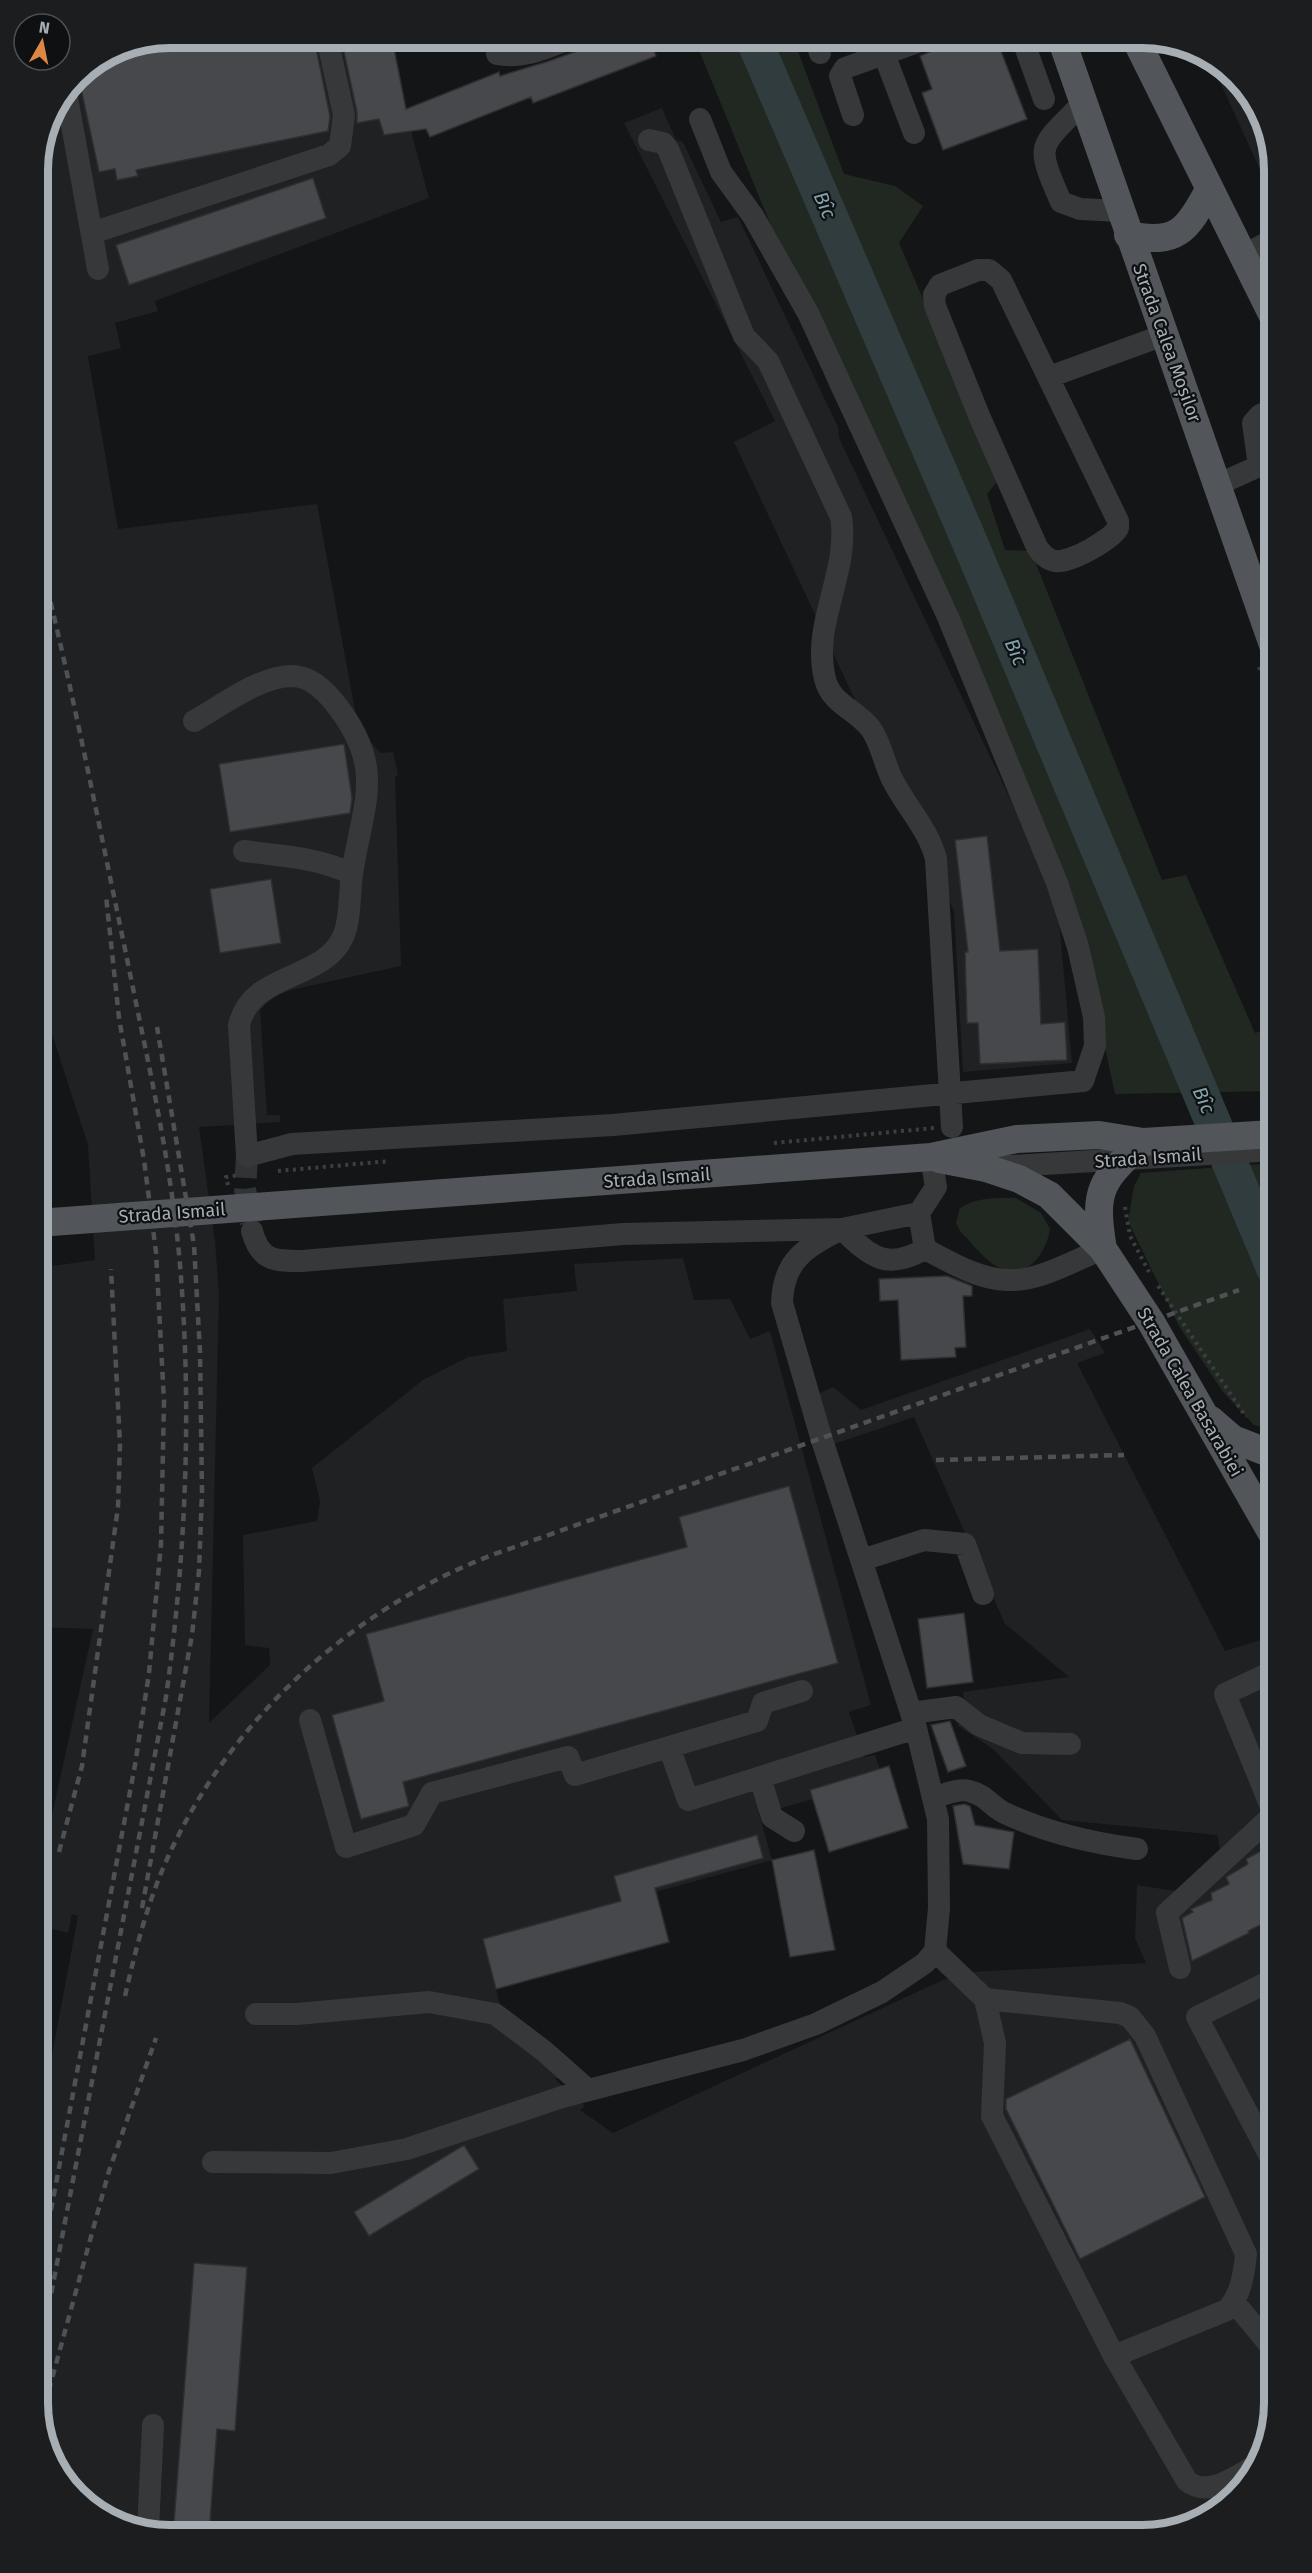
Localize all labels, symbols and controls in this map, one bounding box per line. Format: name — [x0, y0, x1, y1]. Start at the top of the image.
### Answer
north arrow — [12, 12, 72, 72]
text: N — [38, 17, 51, 38]
water label: Bîc — [809, 188, 842, 223]
street label: Strada Calea Moșilor — [1127, 261, 1206, 426]
water label: Bîc — [1000, 635, 1033, 670]
water label: Bîc — [1188, 1083, 1221, 1118]
street label: Strada Ismail — [1094, 1143, 1202, 1173]
street label: Strada Ismail — [603, 1163, 711, 1193]
street label: Strada Ismail — [118, 1198, 226, 1228]
street label: Strada Calea Basarabiei — [1132, 1303, 1248, 1481]

